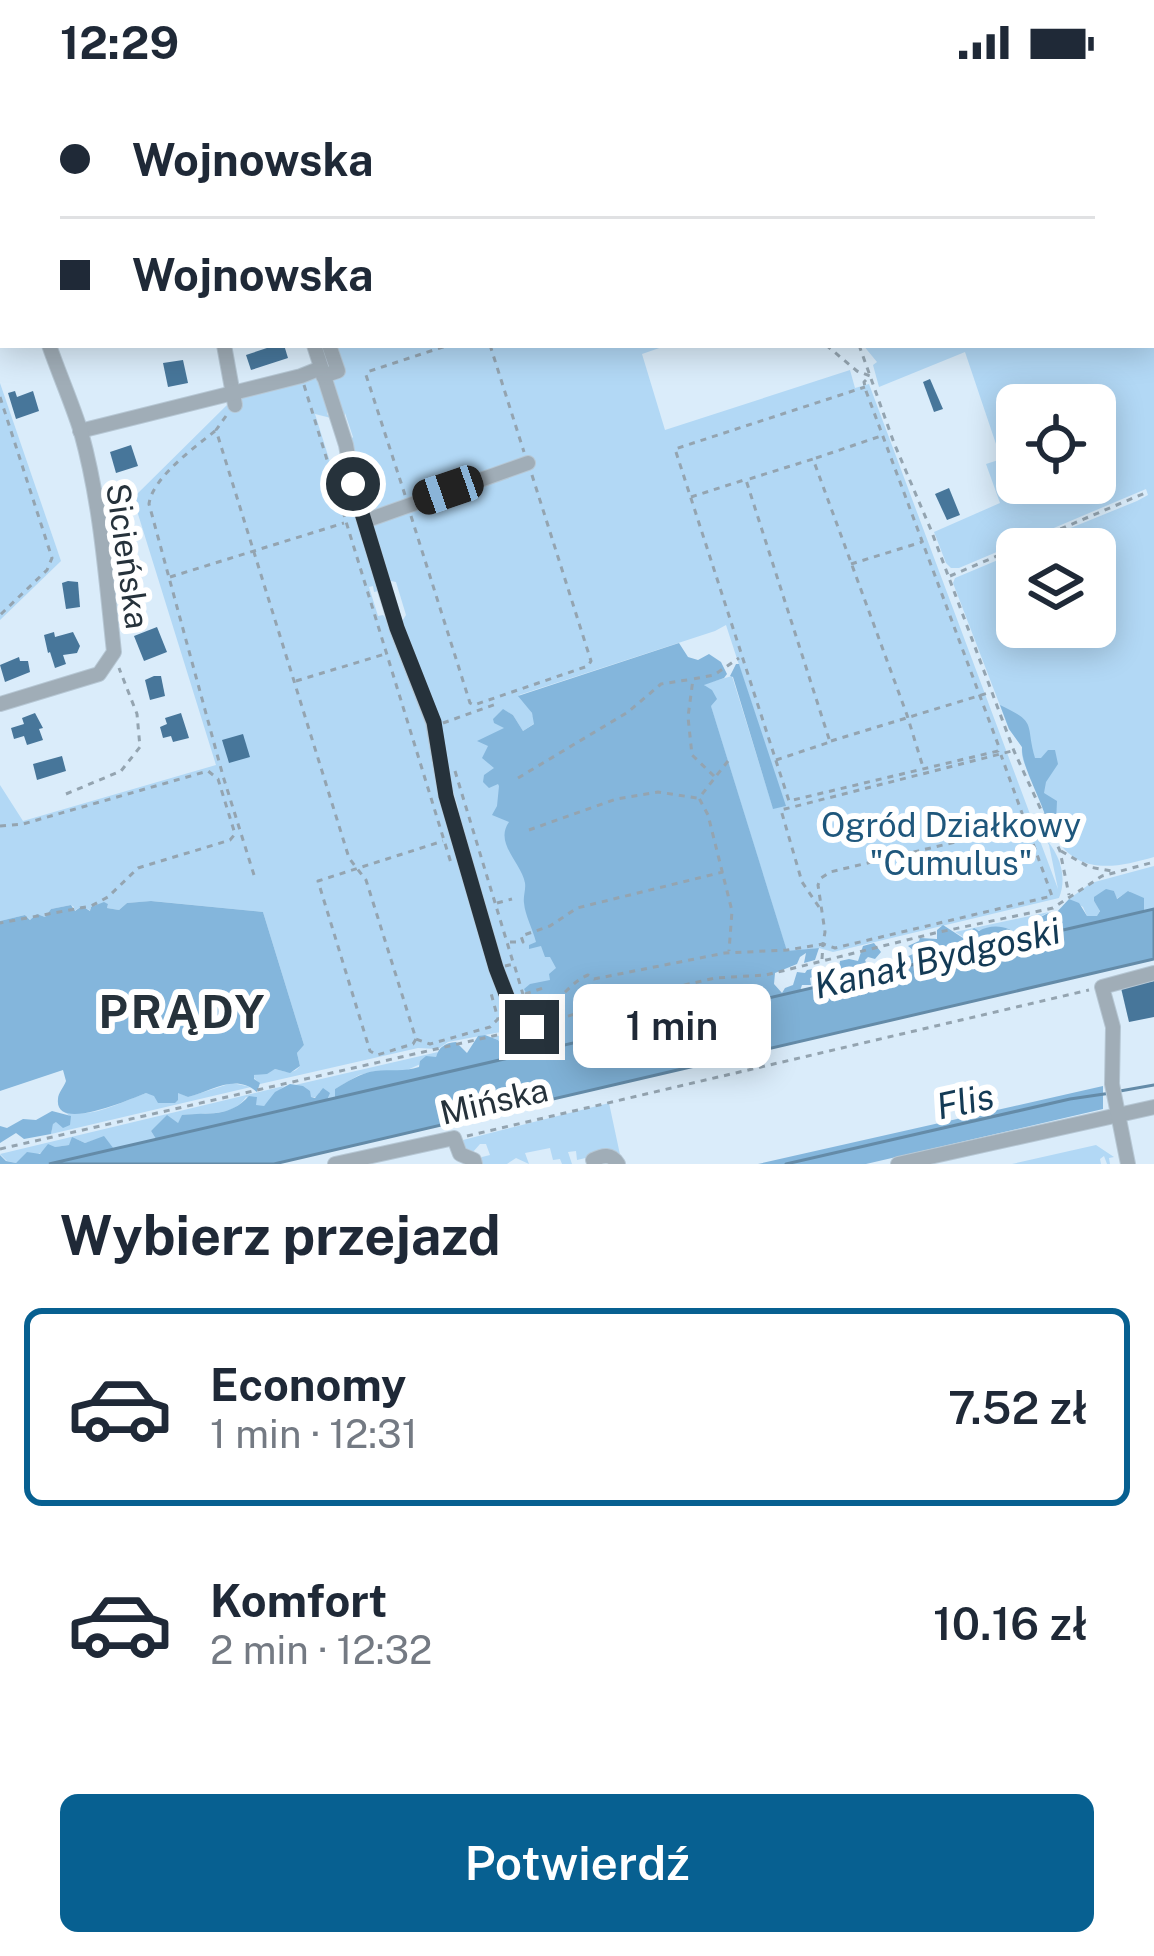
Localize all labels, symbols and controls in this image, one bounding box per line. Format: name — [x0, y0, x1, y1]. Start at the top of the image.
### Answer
text: 12:29 — [60, 16, 179, 69]
text: Wojnowska — [132, 133, 373, 186]
text: Wojnowska — [132, 248, 373, 301]
map controls — [996, 384, 1116, 648]
button: locate — [996, 384, 1116, 504]
route start — [326, 457, 380, 511]
car — [408, 461, 488, 519]
street label: Sicieńska — [99, 481, 157, 631]
button: layers — [996, 528, 1116, 648]
park label: Ogród Działkowy "Cumulus" — [821, 806, 1081, 882]
water label: Kanał Bydgoski — [810, 909, 1064, 1007]
district label: PRĄDY — [98, 985, 268, 1038]
callout: 1 min — [574, 985, 772, 1069]
route end — [505, 1000, 559, 1054]
text: 1 min — [626, 1003, 718, 1049]
street label: Mińska — [436, 1070, 552, 1132]
water label: Flis — [932, 1074, 998, 1128]
text: Wybierz przejazd — [60, 1204, 501, 1267]
icon: car — [66, 1353, 174, 1461]
text: Economy — [210, 1358, 406, 1411]
text: 7.52 zł — [948, 1381, 1088, 1434]
text: 1 min · 12:31 — [210, 1411, 418, 1457]
icon: car — [66, 1569, 174, 1677]
text: Komfort — [210, 1574, 387, 1627]
text: 10.16 zł — [933, 1597, 1088, 1650]
text: 2 min · 12:32 — [210, 1627, 432, 1673]
button: Potwierdź — [60, 1794, 1094, 1932]

